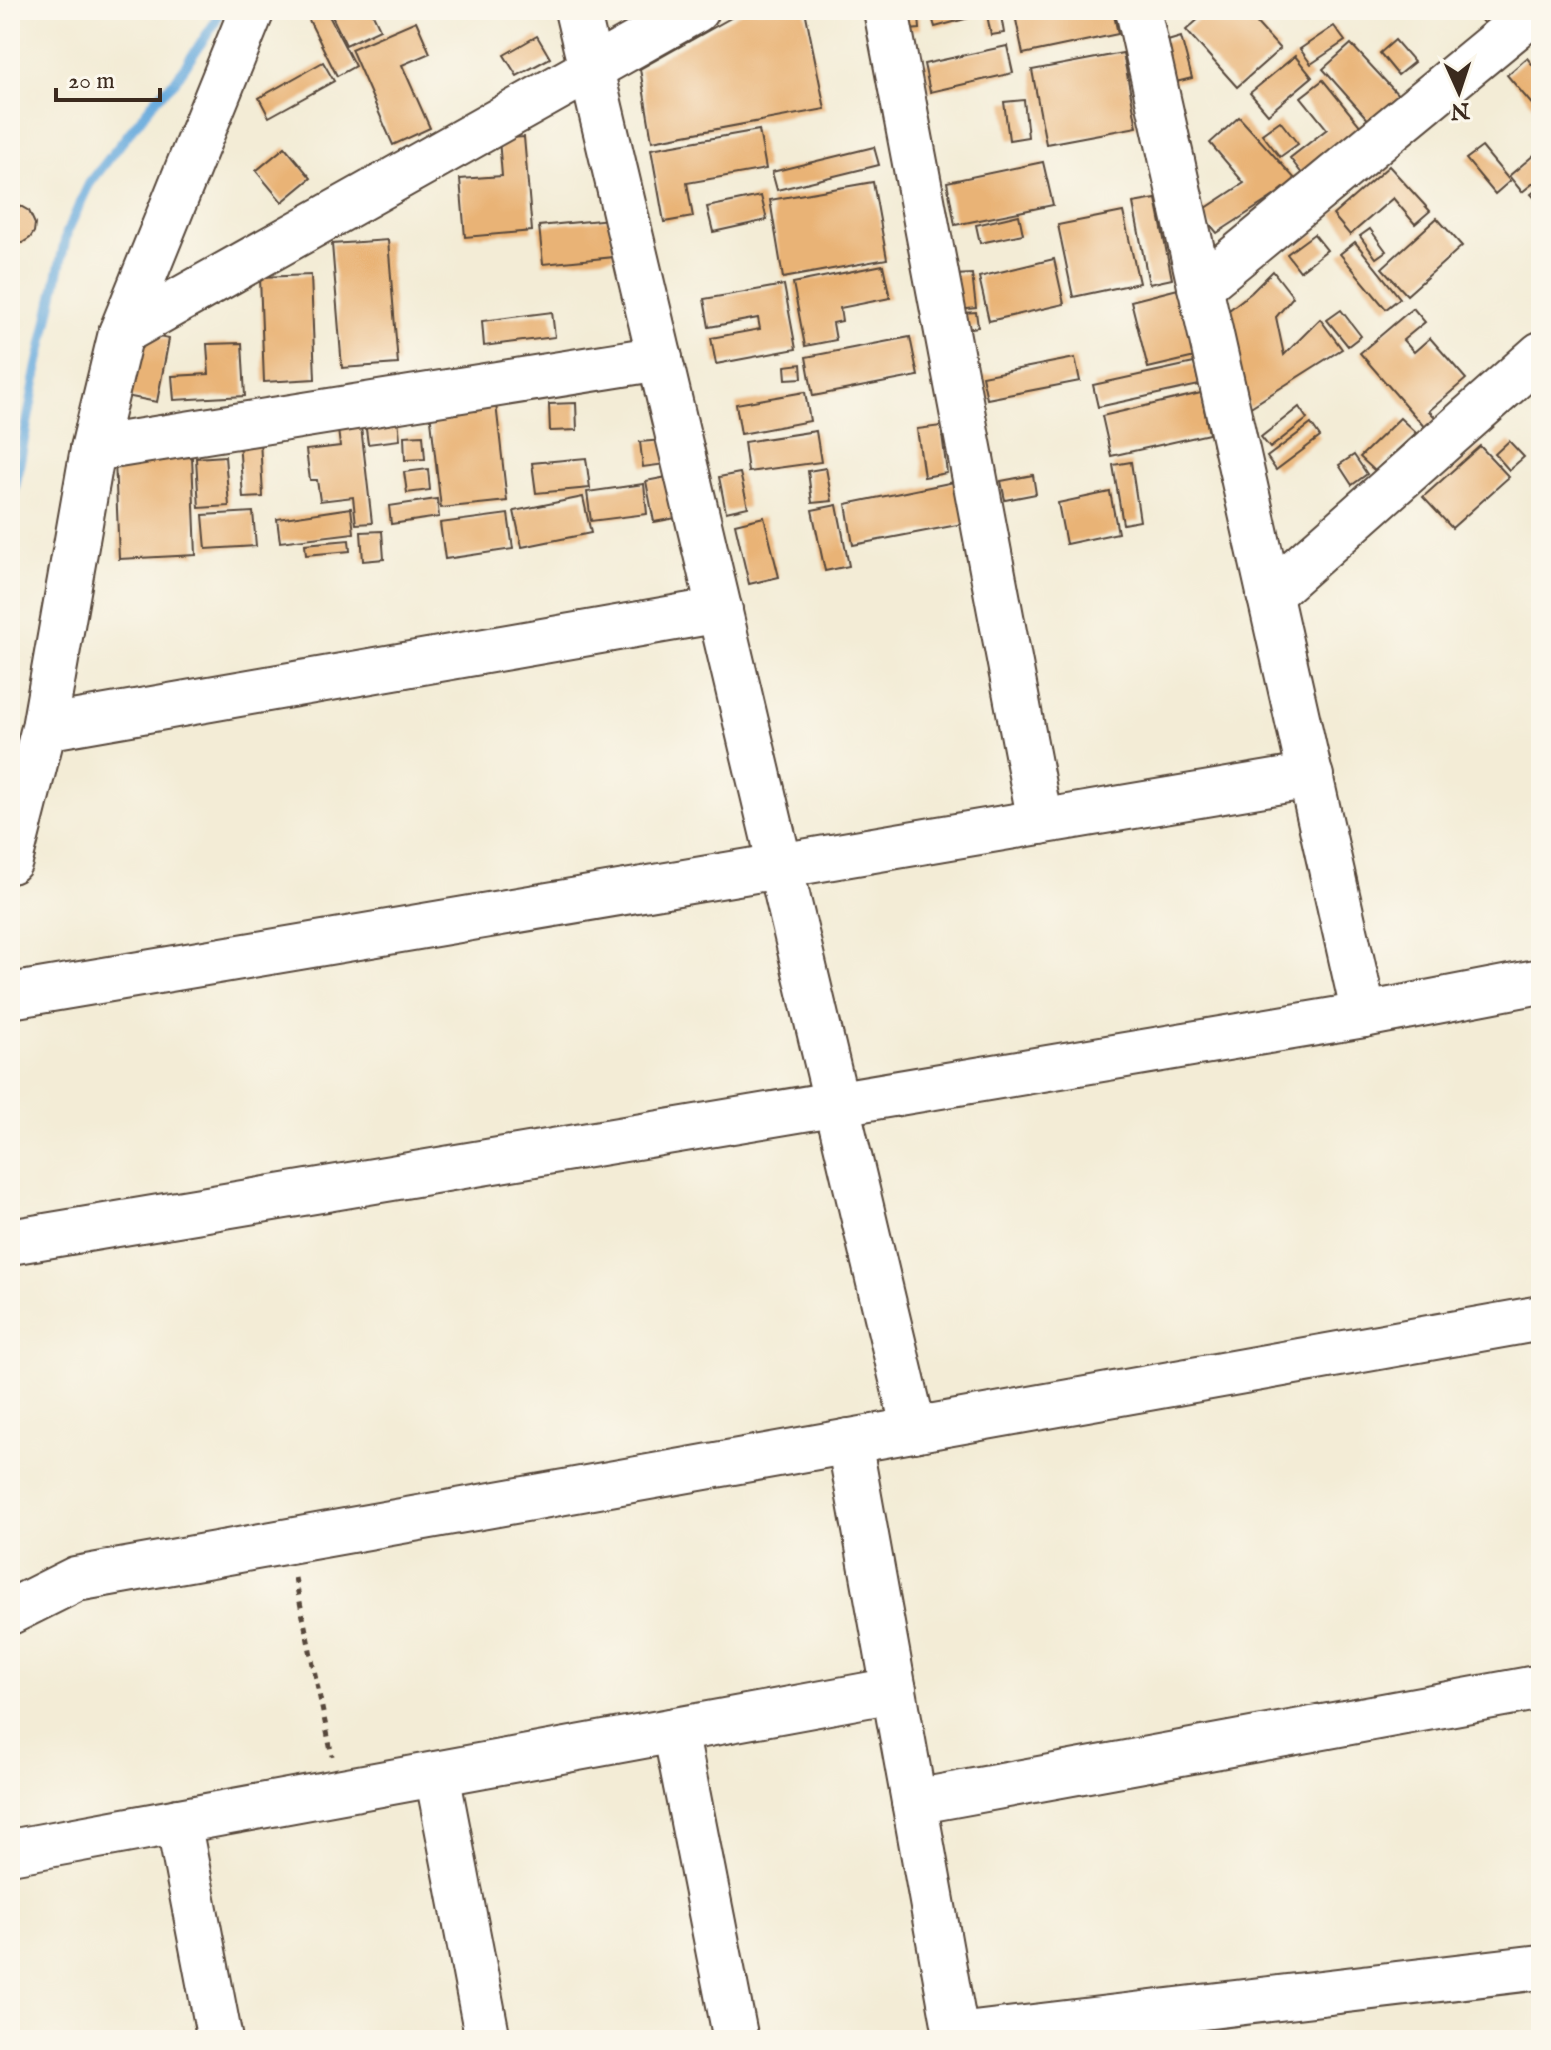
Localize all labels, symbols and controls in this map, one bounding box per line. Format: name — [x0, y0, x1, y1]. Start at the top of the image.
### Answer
scale bar — [56, 52, 160, 102]
north arrow — [1419, 52, 1499, 132]
text: 20 m — [68, 66, 115, 97]
text: N — [1450, 95, 1471, 124]

